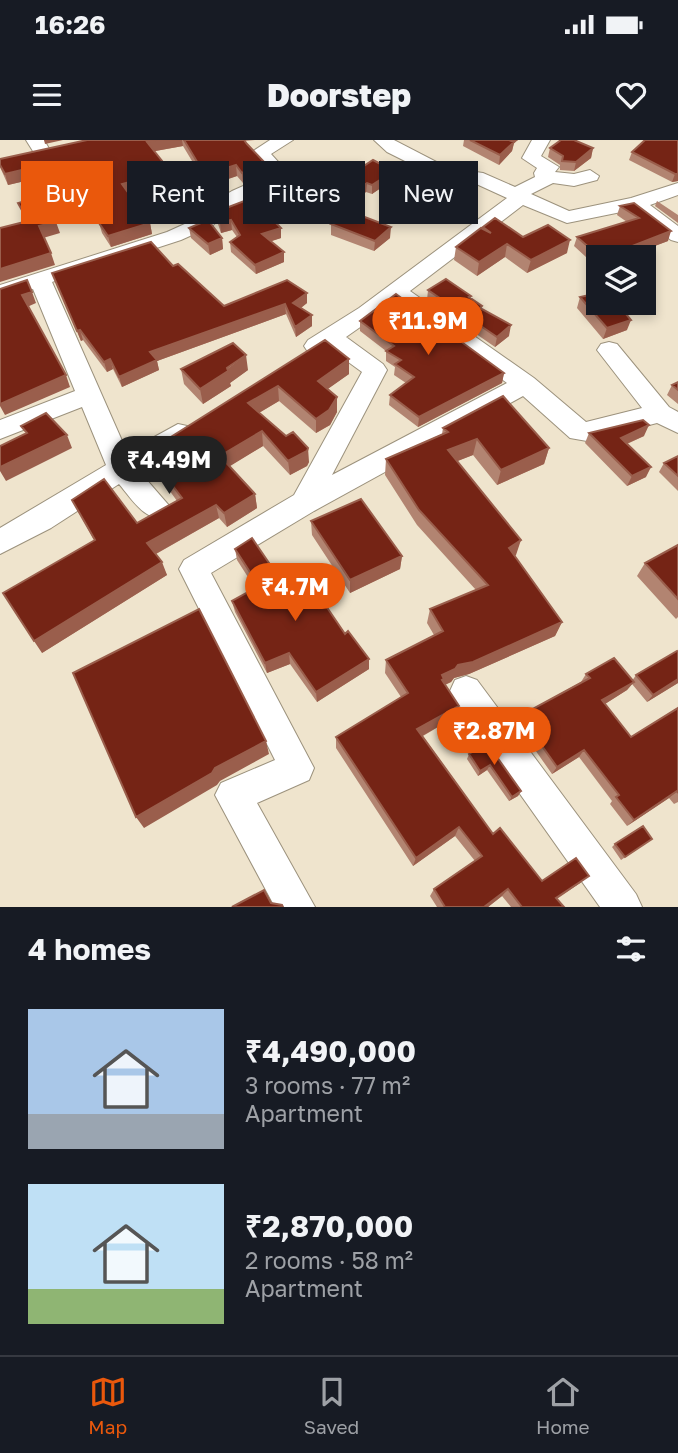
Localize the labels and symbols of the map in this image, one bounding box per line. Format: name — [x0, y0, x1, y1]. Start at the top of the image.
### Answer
pin: ₹11.9M — [371, 298, 485, 357]
pin: ₹4.49M — [112, 436, 226, 496]
pin: ₹4.7M — [246, 564, 344, 623]
pin: ₹2.87M — [437, 708, 551, 767]

